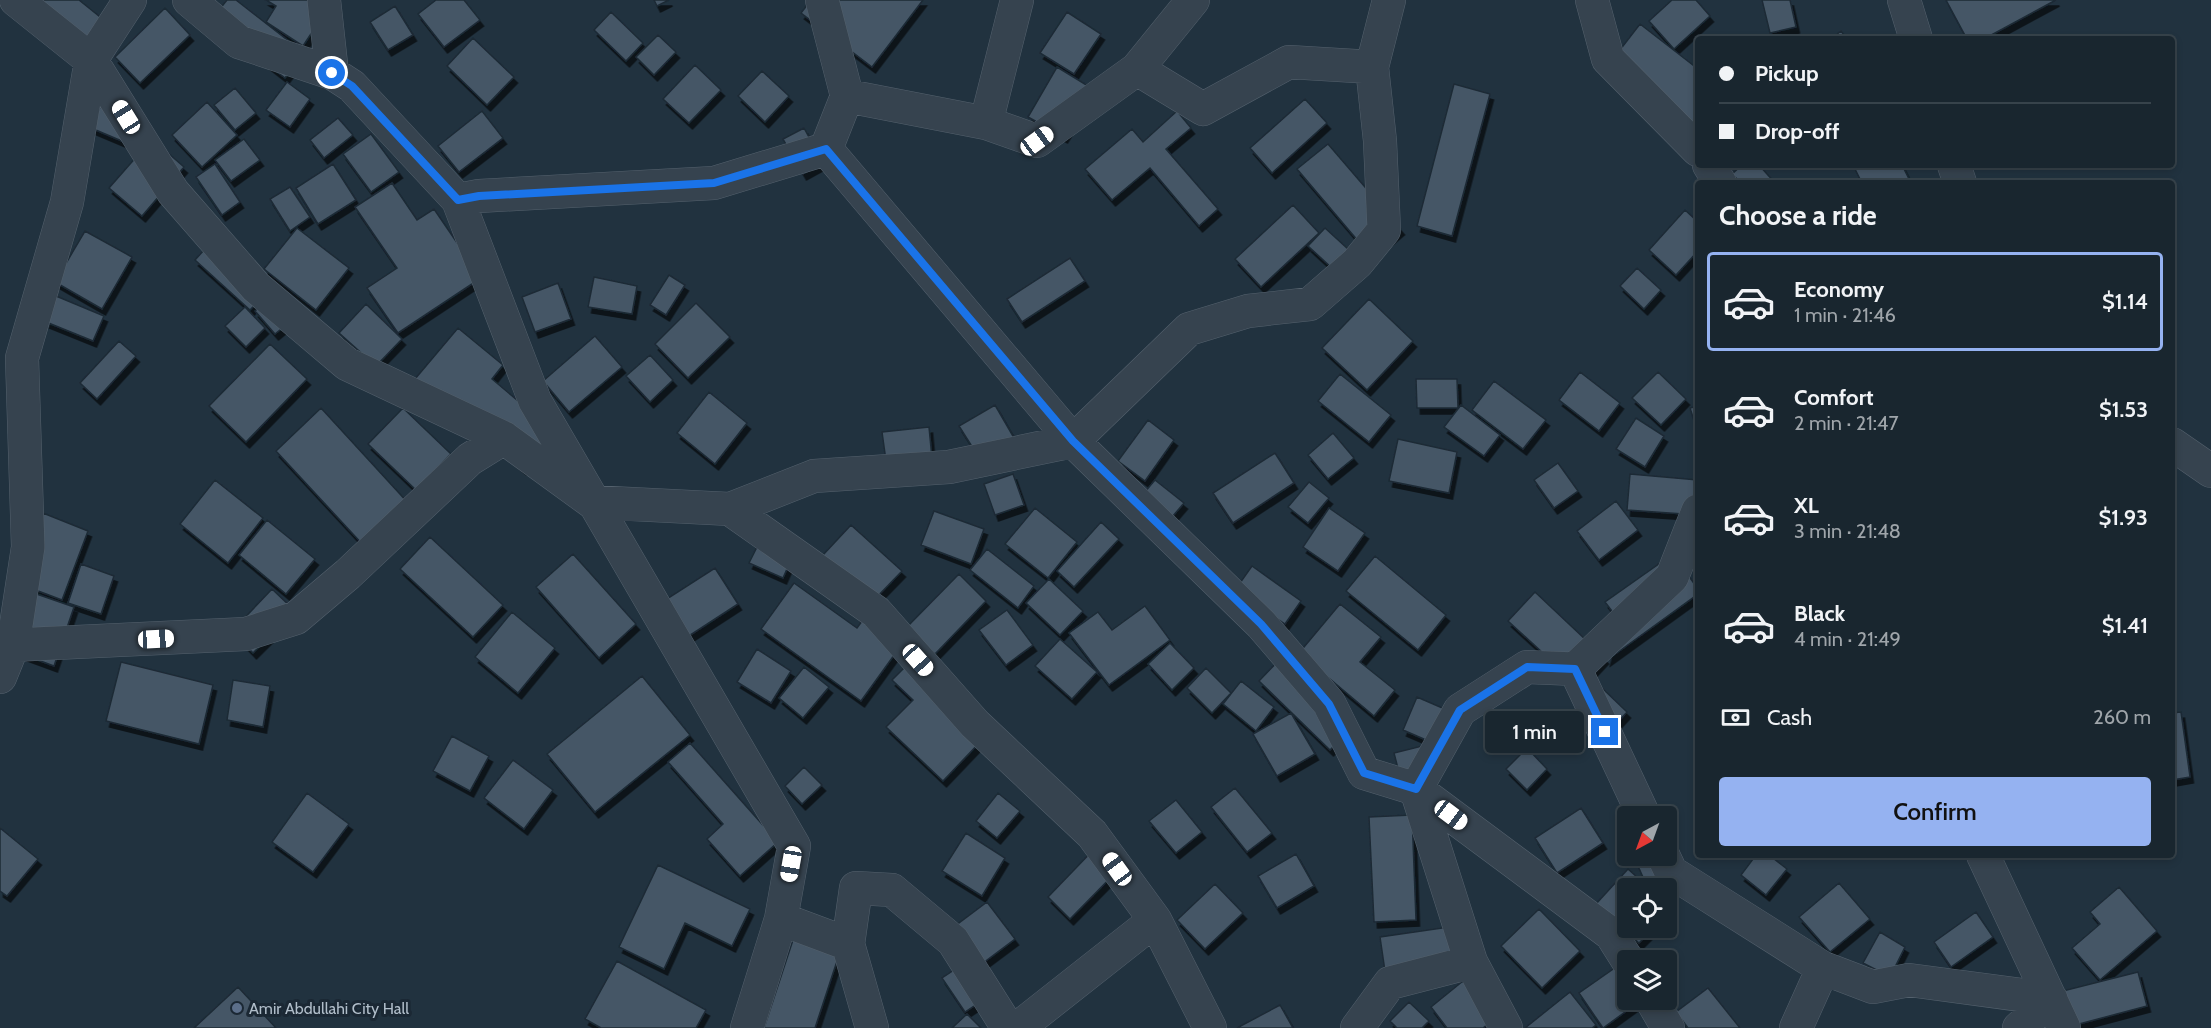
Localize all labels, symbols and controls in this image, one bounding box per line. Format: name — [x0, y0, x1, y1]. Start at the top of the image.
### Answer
route start — [318, 59, 345, 86]
text: Pickup — [1755, 60, 1819, 87]
car — [109, 97, 143, 137]
text: Drop-off — [1755, 118, 1839, 145]
car — [1017, 123, 1057, 159]
text: Choose a ride — [1719, 199, 1877, 232]
icon: car — [1722, 275, 1776, 329]
text: Economy — [1794, 276, 1884, 303]
text: $1.14 — [2102, 288, 2148, 315]
text: 1 min · 21:46 — [1794, 303, 1896, 327]
icon: car — [1722, 383, 1776, 437]
text: Comfort — [1794, 384, 1873, 411]
text: $1.53 — [2099, 396, 2148, 423]
text: 2 min · 21:47 — [1794, 411, 1898, 435]
icon: car — [1722, 491, 1776, 545]
text: XL — [1794, 492, 1819, 519]
text: $1.93 — [2099, 504, 2148, 531]
text: 3 min · 21:48 — [1794, 519, 1901, 543]
icon: car — [1722, 599, 1776, 653]
text: Black — [1794, 600, 1845, 627]
text: $1.41 — [2102, 612, 2148, 639]
text: 4 min · 21:49 — [1794, 627, 1901, 651]
car — [138, 629, 174, 649]
car — [899, 641, 937, 679]
icon: cash — [1719, 701, 1752, 734]
text: Cash — [1767, 704, 1812, 731]
text: 260 m — [2093, 705, 2151, 729]
callout: 1 min — [1485, 711, 1584, 753]
route end — [1591, 718, 1618, 745]
text: 1 min — [1512, 720, 1557, 744]
button: Confirm — [1719, 777, 2151, 846]
car — [1431, 797, 1471, 833]
north arrow — [1617, 806, 1677, 866]
map controls — [1617, 806, 1677, 1010]
car — [779, 845, 803, 883]
car — [1099, 849, 1135, 889]
button: locate — [1617, 878, 1677, 938]
button: layers — [1617, 950, 1677, 1010]
place label: Amir Abdullahi City Hall — [249, 999, 409, 1018]
marker: Amir Abdullahi City Hall — [230, 1001, 244, 1015]

